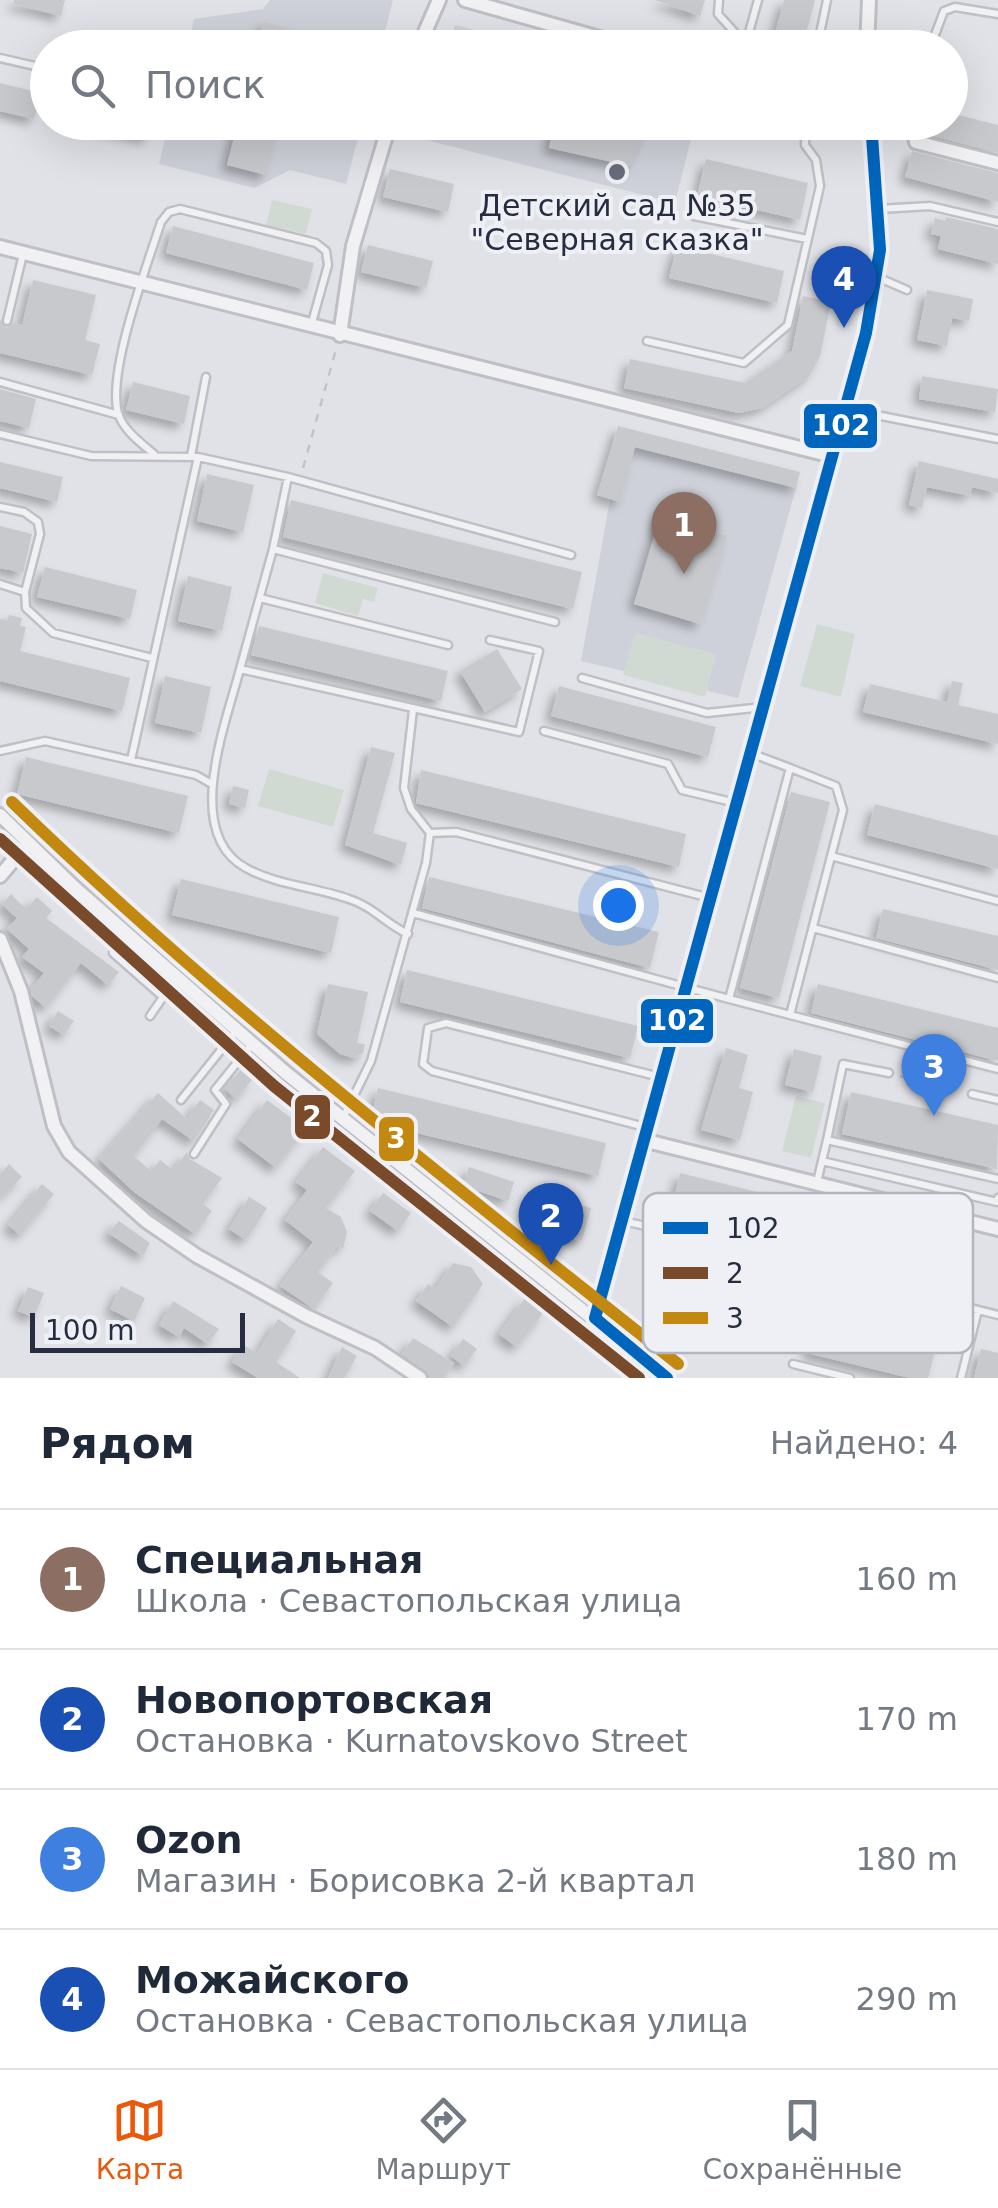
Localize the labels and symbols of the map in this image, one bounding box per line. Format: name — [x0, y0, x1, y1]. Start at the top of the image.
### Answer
marker: Детский сад №35 "Северная сказка" — [606, 161, 628, 183]
place label: Детский сад №35 "Северная сказка" — [470, 188, 764, 257]
pin: 4 — [812, 245, 876, 328]
line badge: 102 — [802, 402, 879, 450]
text: 102 — [812, 409, 870, 442]
pin: 1 — [652, 492, 716, 574]
your location — [593, 880, 644, 931]
line badge: 102 — [639, 997, 715, 1045]
text: 102 — [648, 1004, 706, 1037]
pin: 3 — [902, 1034, 966, 1116]
line badge: 2 — [293, 1093, 332, 1141]
text: 2 — [302, 1100, 322, 1133]
line badge: 3 — [377, 1115, 416, 1163]
text: 3 — [386, 1122, 406, 1155]
pin: 2 — [518, 1182, 584, 1265]
legend — [643, 1193, 973, 1353]
text: 102 — [726, 1212, 779, 1245]
text: 2 — [726, 1257, 744, 1290]
text: 3 — [726, 1302, 744, 1335]
scale bar — [30, 1308, 245, 1352]

